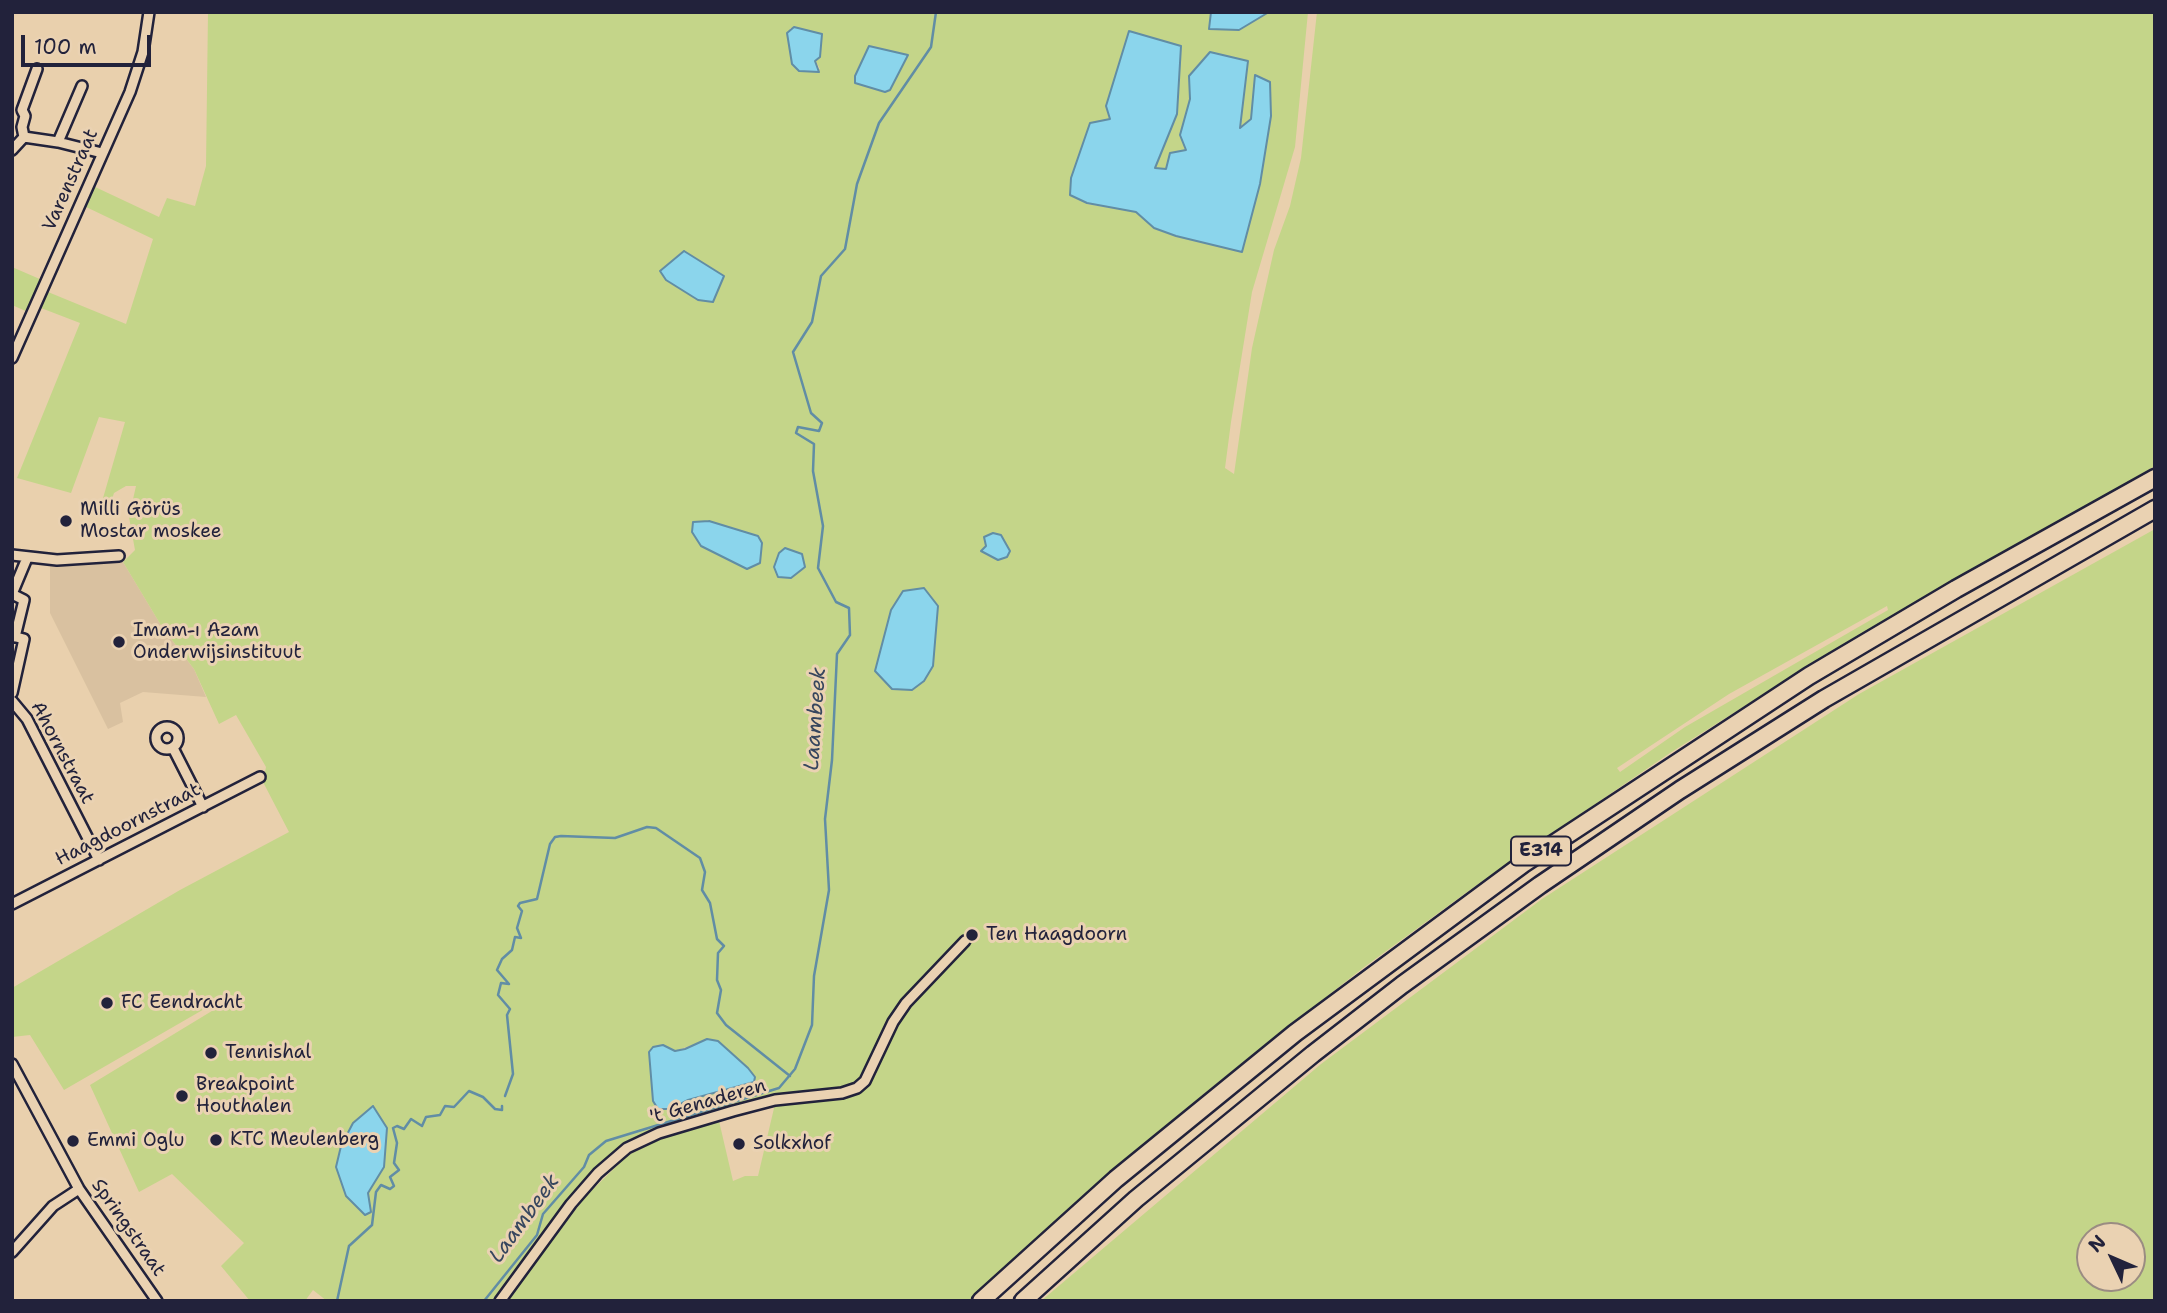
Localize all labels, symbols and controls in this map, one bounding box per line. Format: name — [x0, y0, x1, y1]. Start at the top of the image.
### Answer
scale bar — [24, 21, 154, 65]
text: 100 m — [34, 33, 97, 61]
street label: Varenstraat — [38, 125, 104, 235]
place label: Milli Görüs Mostar moskee — [80, 499, 222, 543]
marker: Milli Görüs Mostar moskee — [58, 513, 74, 529]
place label: Imam-ı Azam Onderwijsinstituut — [133, 620, 302, 664]
marker: Imam-ı Azam Onderwijsinstituut — [111, 634, 127, 650]
water label: Laambeek — [800, 667, 832, 771]
street label: Ahornstraat — [25, 698, 99, 808]
street label: Haagdoornstraat — [52, 779, 204, 871]
road number: E314 — [1511, 836, 1571, 866]
place label: Ten Haagdoorn — [986, 924, 1127, 946]
marker: Ten Haagdoorn — [964, 927, 980, 943]
place label: FC Eendracht — [121, 992, 243, 1014]
marker: FC Eendracht — [99, 995, 115, 1011]
place label: Tennishal — [225, 1042, 311, 1064]
marker: Tennishal — [203, 1045, 219, 1061]
place label: Breakpoint Houthalen — [196, 1074, 295, 1118]
street label: 't Genaderen — [647, 1075, 769, 1129]
marker: Breakpoint Houthalen — [174, 1088, 190, 1104]
place label: KTC Meulenberg — [230, 1129, 379, 1151]
place label: Emmi Oglu — [87, 1130, 184, 1152]
marker: KTC Meulenberg — [208, 1132, 224, 1148]
marker: Emmi Oglu — [65, 1133, 81, 1149]
place label: Solkxhof — [753, 1133, 831, 1155]
marker: Solkxhof — [731, 1136, 747, 1152]
water label: Laambeek — [484, 1170, 566, 1268]
street label: Springstraat — [86, 1175, 170, 1281]
north arrow — [2076, 1222, 2146, 1292]
text: N — [2083, 1229, 2111, 1258]

